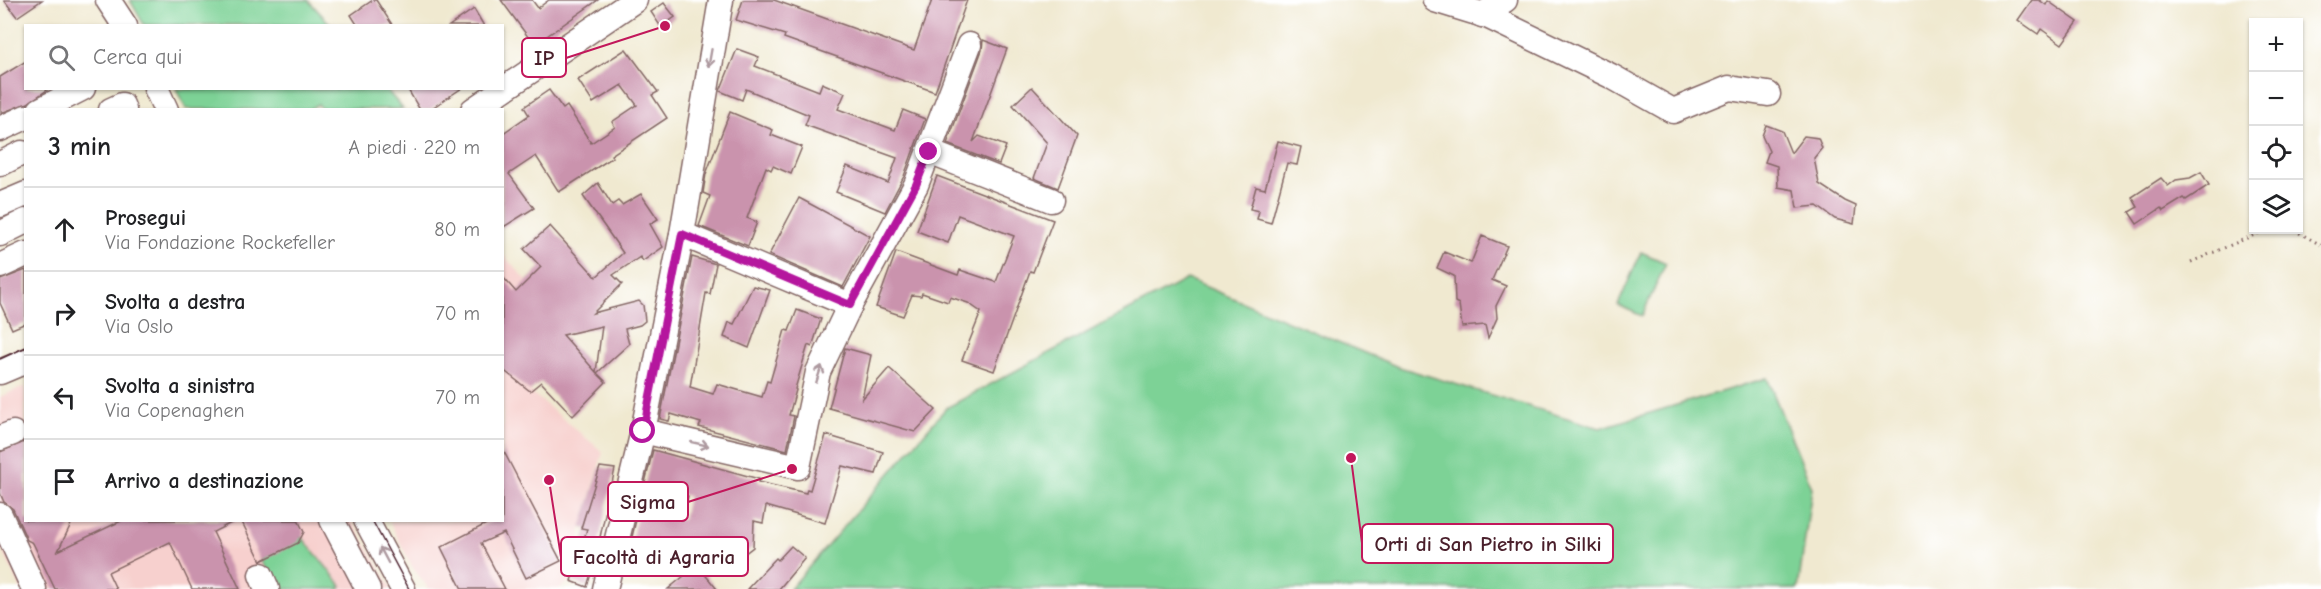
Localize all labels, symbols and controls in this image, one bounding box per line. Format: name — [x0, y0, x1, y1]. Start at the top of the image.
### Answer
map controls — [2249, 18, 2303, 234]
button: + — [2249, 18, 2303, 72]
search box — [24, 24, 504, 90]
callout: IP — [522, 38, 566, 77]
icon: search — [45, 41, 78, 74]
text: Cerca qui — [93, 44, 183, 70]
text: IP — [534, 46, 554, 70]
one-way arrow — [705, 47, 716, 67]
button: − — [2249, 72, 2303, 126]
button: locate — [2249, 126, 2303, 180]
text: 3 min — [48, 132, 111, 162]
text: A piedi · 220 m — [348, 136, 480, 159]
route end — [915, 138, 941, 164]
button: layers — [2249, 180, 2303, 234]
text: Prosegui — [105, 205, 186, 231]
icon: ahead — [48, 213, 81, 246]
text: 80 m — [434, 218, 480, 241]
text: Via Fondazione Rockefeller — [105, 231, 335, 254]
text: Svolta a destra — [105, 289, 246, 315]
icon: right — [48, 297, 81, 330]
text: 70 m — [435, 302, 480, 325]
text: Via Oslo — [105, 315, 173, 338]
one-way arrow — [814, 365, 825, 384]
text: Svolta a sinistra — [105, 373, 255, 399]
icon: left — [48, 381, 81, 414]
text: 70 m — [435, 386, 480, 409]
text: Via Copenaghen — [105, 399, 245, 422]
route start — [629, 417, 655, 443]
one-way arrow — [690, 439, 709, 451]
icon: arrive — [48, 465, 81, 498]
text: Arrivo a destinazione — [105, 468, 304, 494]
callout: Sigma — [608, 482, 688, 521]
text: Sigma — [620, 490, 676, 514]
callout: Orti di San Pietro in Silki — [1362, 524, 1613, 563]
text: Orti di San Pietro in Silki — [1374, 532, 1602, 556]
callout: Facoltà di Agraria — [561, 537, 748, 576]
text: Facoltà di Agraria — [573, 545, 735, 569]
one-way arrow — [378, 547, 390, 564]

